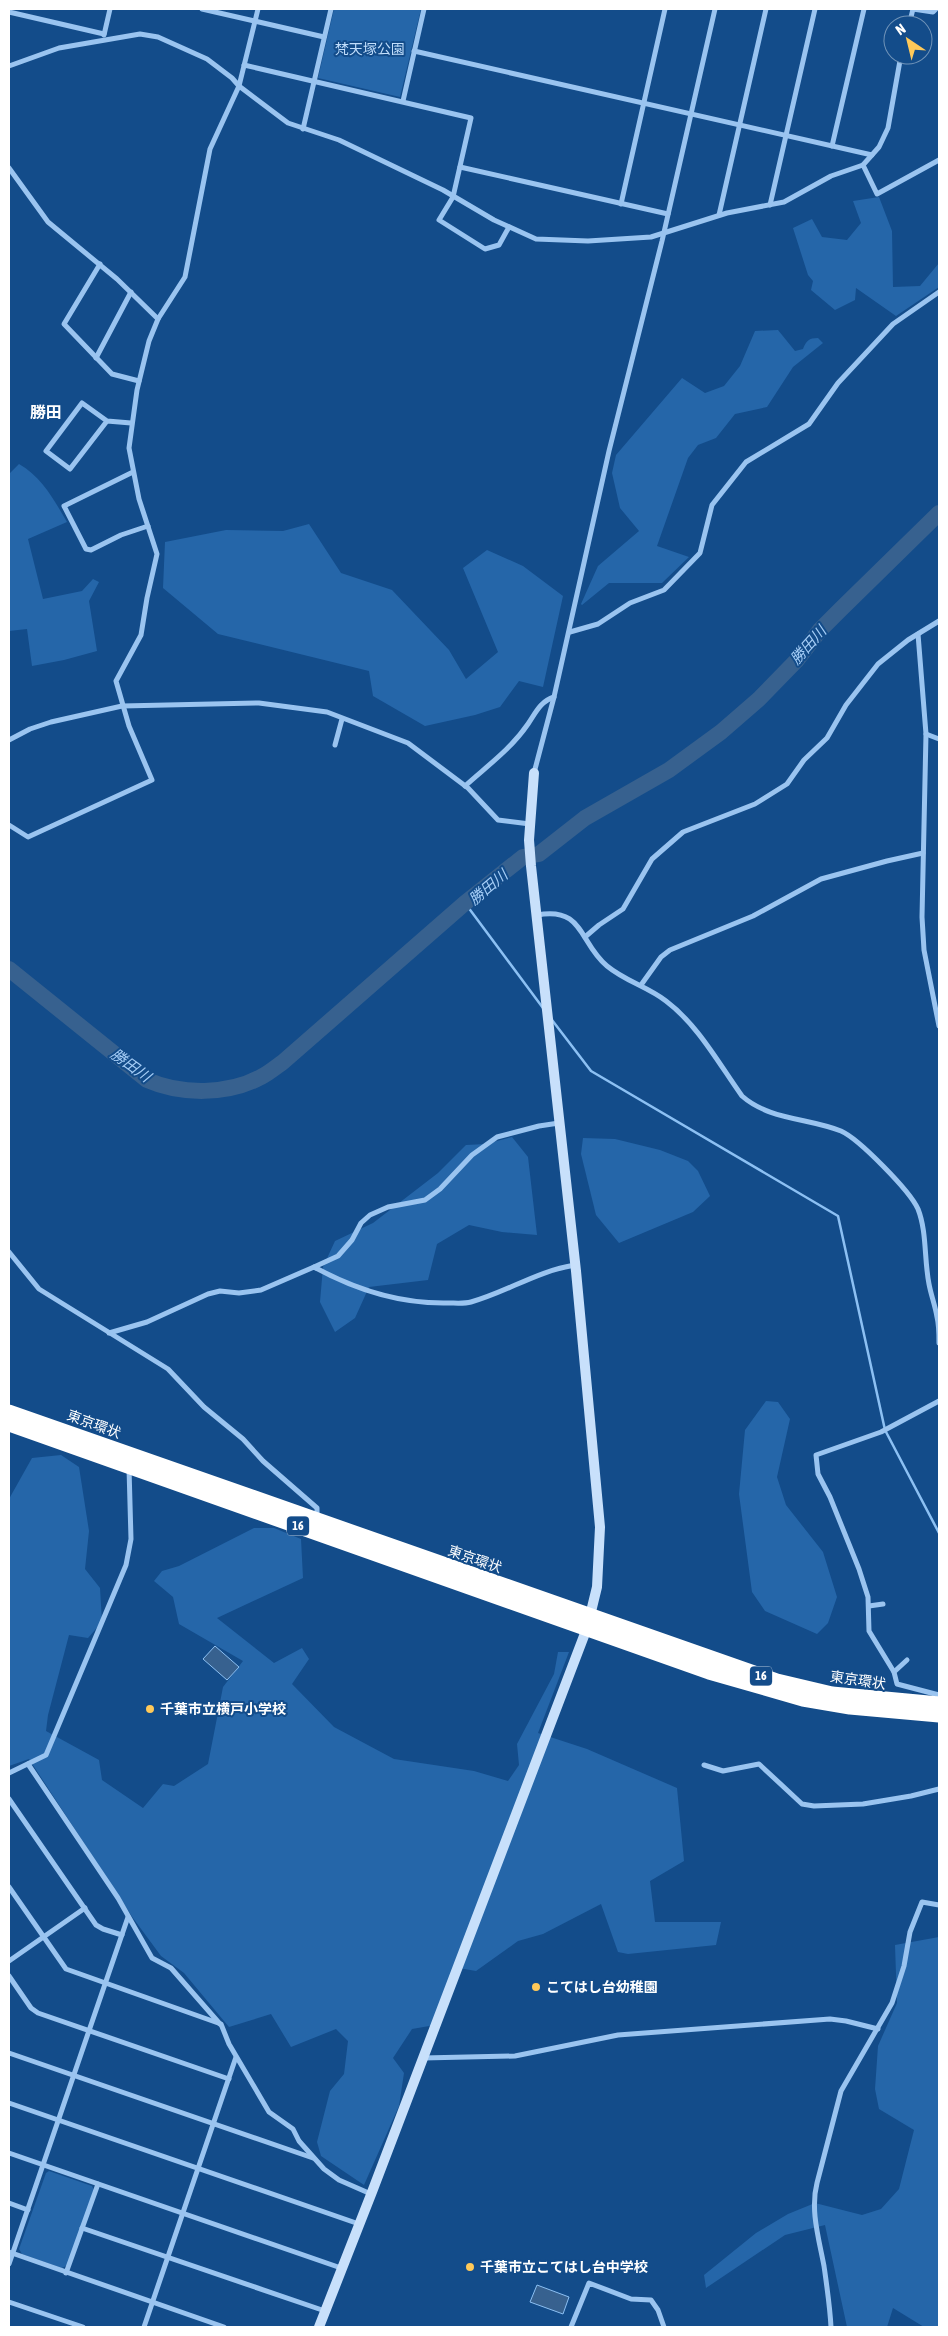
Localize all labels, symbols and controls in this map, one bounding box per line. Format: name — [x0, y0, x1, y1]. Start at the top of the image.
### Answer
north arrow — [883, 15, 933, 65]
text: N — [893, 20, 909, 38]
park label: 梵天塚公園 — [335, 41, 405, 57]
district label: 勝田 — [30, 403, 62, 421]
water label: 勝田川 — [787, 621, 831, 667]
water label: 勝田川 — [465, 865, 512, 908]
water label: 勝田川 — [108, 1045, 156, 1086]
street label: 東京環状 — [65, 1407, 123, 1441]
road number: 16 — [287, 1516, 309, 1535]
street label: 東京環状 — [446, 1542, 504, 1576]
road number: 16 — [750, 1666, 772, 1685]
street label: 東京環状 — [829, 1668, 887, 1692]
place label: 千葉市立横戸小学校 — [160, 1701, 286, 1717]
marker: 千葉市立横戸小学校 — [144, 1703, 156, 1715]
place label: こてはし台幼稚園 — [546, 1979, 658, 1995]
marker: こてはし台幼稚園 — [530, 1981, 542, 1993]
place label: 千葉市立こてはし台中学校 — [480, 2259, 648, 2275]
marker: 千葉市立こてはし台中学校 — [464, 2261, 476, 2273]

